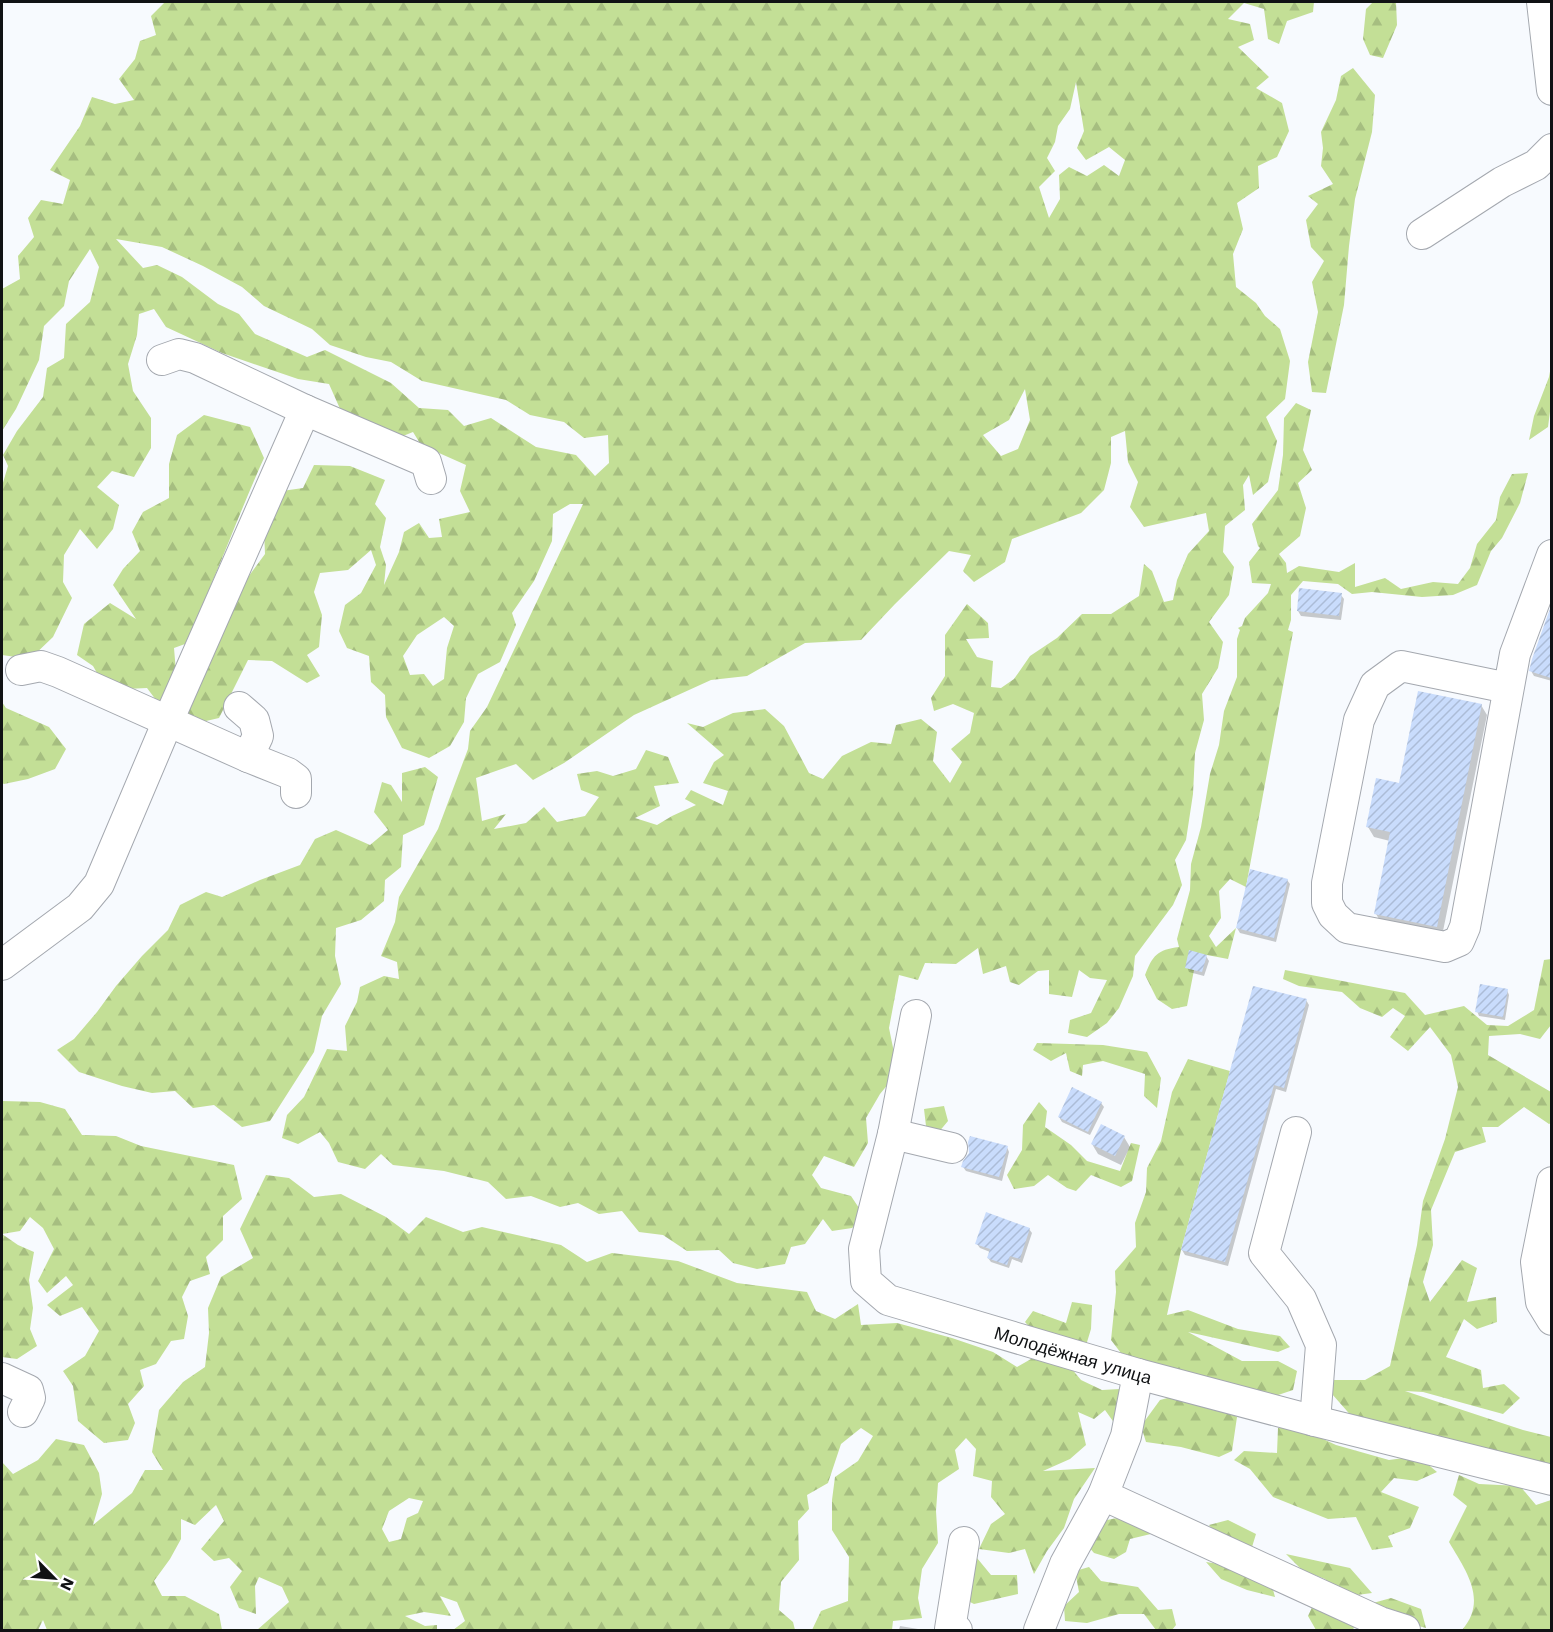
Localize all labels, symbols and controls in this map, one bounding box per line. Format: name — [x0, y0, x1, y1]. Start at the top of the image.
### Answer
street label: Молодёжная улица — [992, 1322, 1155, 1388]
north arrow — [24, 1548, 84, 1608]
text: N — [56, 1575, 78, 1594]

